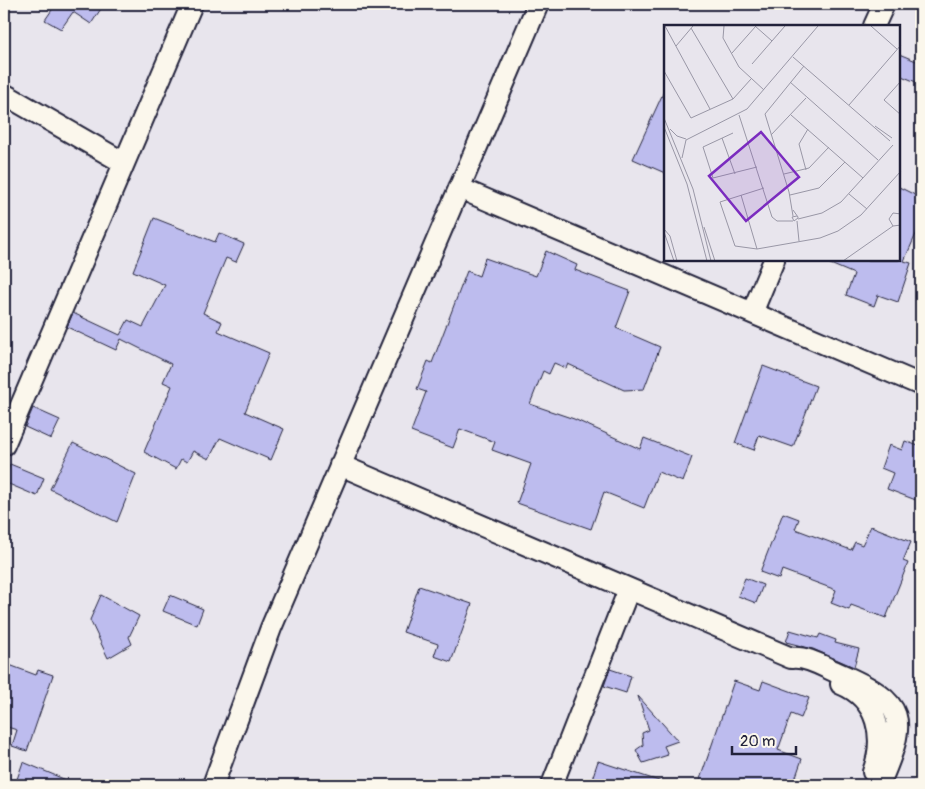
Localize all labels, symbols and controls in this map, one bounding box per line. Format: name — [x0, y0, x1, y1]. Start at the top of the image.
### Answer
inset map — [664, 25, 900, 261]
scale bar — [732, 724, 796, 756]
text: 20 m — [740, 732, 775, 751]

